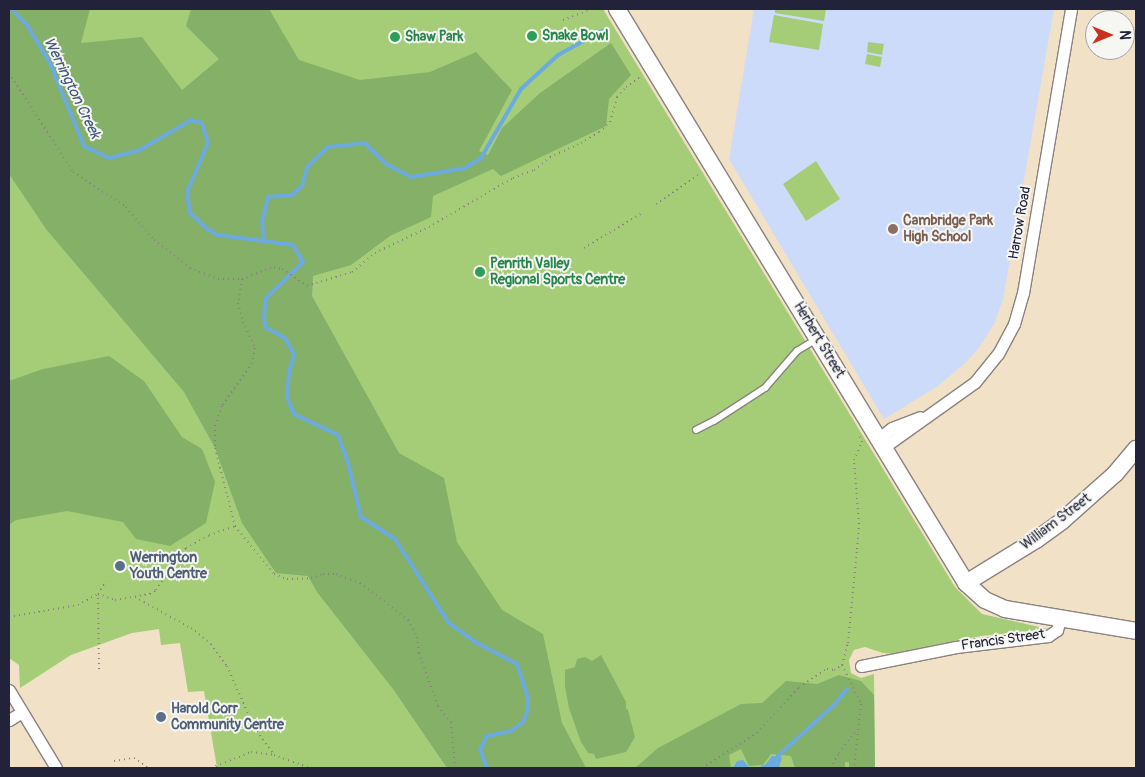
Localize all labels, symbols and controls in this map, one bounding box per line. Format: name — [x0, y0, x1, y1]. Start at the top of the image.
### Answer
north arrow — [1085, 10, 1135, 60]
place label: Snake Bowl — [542, 28, 608, 44]
place label: Shaw Park — [405, 29, 463, 45]
marker: Snake Bowl — [526, 30, 538, 42]
text: N — [1116, 30, 1133, 40]
marker: Shaw Park — [389, 31, 401, 43]
water label: Werrington Creek — [40, 34, 104, 142]
street label: Harrow Road — [1005, 185, 1035, 261]
place label: Cambridge Park High School — [903, 213, 993, 246]
marker: Cambridge Park High School — [887, 223, 899, 235]
place label: Penrith Valley Regional Sports Centre — [490, 256, 625, 288]
marker: Penrith Valley Regional Sports Centre — [474, 266, 486, 278]
street label: Herbert Street — [790, 299, 848, 381]
street label: William Street — [1018, 490, 1094, 554]
place label: Werrington Youth Centre — [130, 550, 207, 582]
marker: Werrington Youth Centre — [114, 560, 126, 572]
street label: Francis Street — [960, 626, 1046, 654]
place label: Harold Corr Community Centre — [171, 701, 284, 734]
marker: Harold Corr Community Centre — [155, 711, 167, 723]

